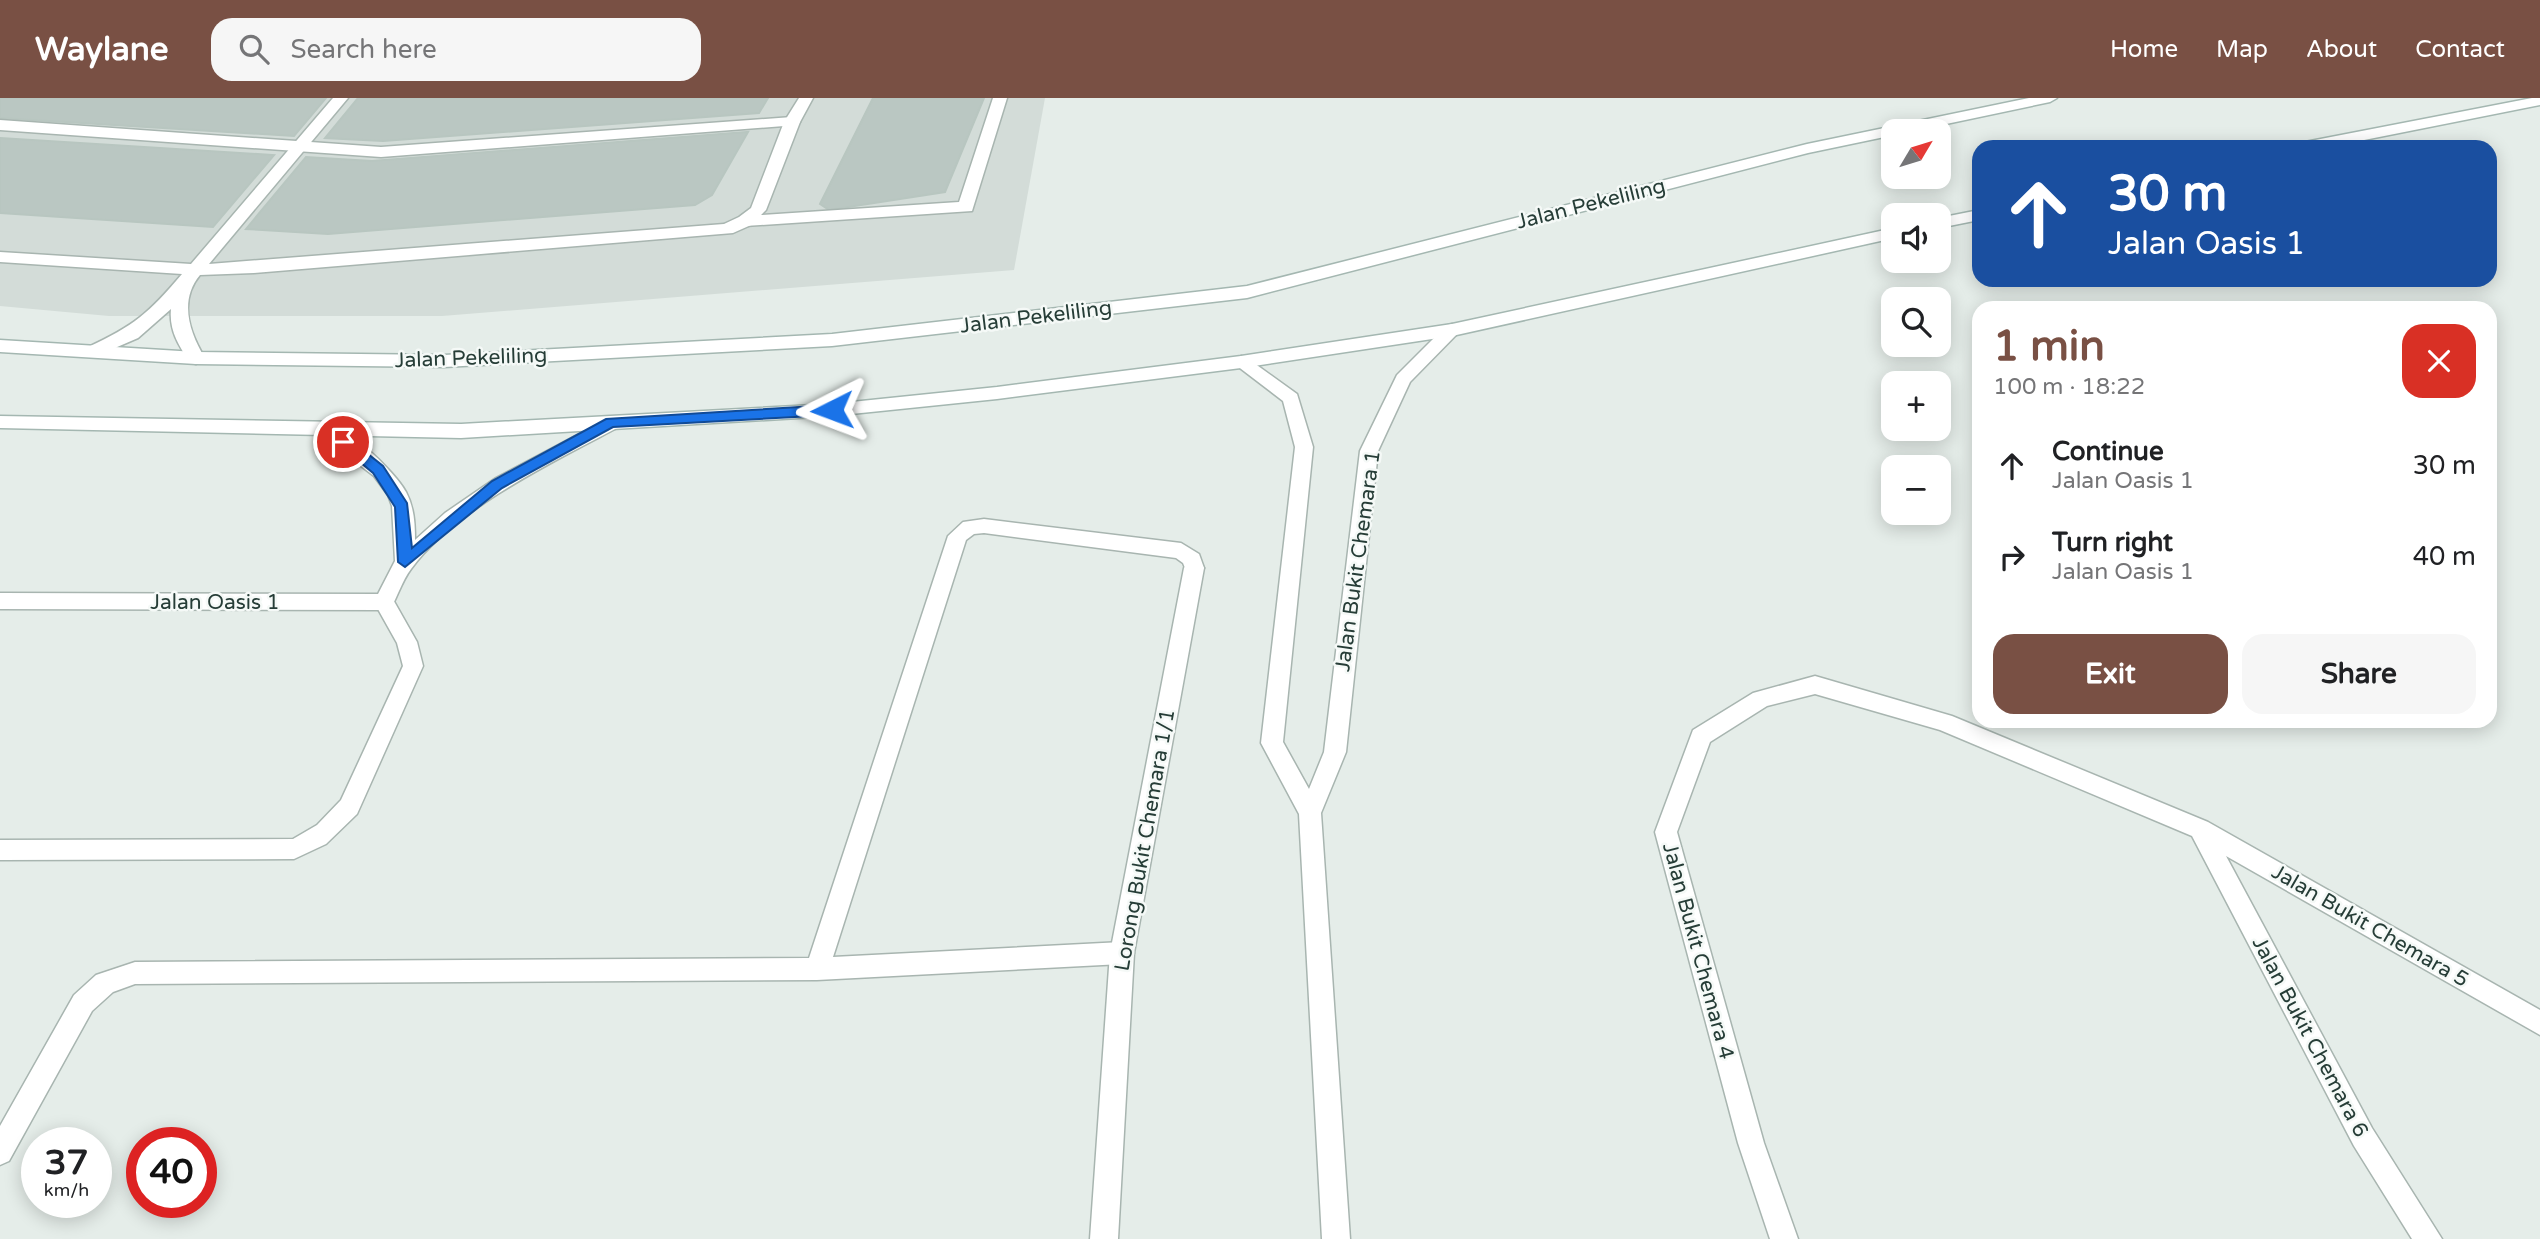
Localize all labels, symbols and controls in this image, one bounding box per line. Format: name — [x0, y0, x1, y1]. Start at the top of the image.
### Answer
search box — [211, 18, 701, 81]
text: Waylane — [35, 30, 169, 69]
icon: search — [235, 30, 273, 68]
text: Search here — [291, 34, 437, 65]
text: Home — [2110, 35, 2178, 64]
text: Map — [2216, 35, 2268, 64]
text: About — [2306, 35, 2377, 64]
text: Contact — [2415, 35, 2505, 64]
north arrow — [1881, 119, 1951, 189]
map controls — [1881, 119, 1951, 525]
text: 30 m — [2108, 165, 2227, 224]
icon: ahead — [1993, 168, 2084, 259]
street label: Jalan Pekeliling — [1514, 173, 1668, 235]
button: sound — [1881, 203, 1951, 273]
text: Jalan Oasis 1 — [2108, 225, 2305, 263]
button: search — [1881, 287, 1951, 357]
street label: Jalan Pekeliling — [959, 295, 1113, 339]
text: 1 min — [1993, 321, 2105, 372]
button: close — [2402, 324, 2476, 398]
street label: Jalan Pekeliling — [394, 343, 548, 373]
button: + — [1881, 371, 1951, 441]
position arrow — [795, 373, 869, 447]
text: 100 m · 18:22 — [1993, 373, 2145, 401]
pin — [313, 412, 373, 472]
icon: arrive — [324, 423, 362, 461]
text: Continue — [2052, 436, 2164, 467]
icon: ahead — [1993, 447, 2031, 485]
street label: Jalan Bukit Chemara 1 — [1330, 449, 1386, 673]
text: 30 m — [2413, 450, 2476, 481]
button: − — [1881, 455, 1951, 525]
text: Jalan Oasis 1 — [2052, 467, 2194, 495]
text: Turn right — [2052, 527, 2173, 558]
icon: right — [1993, 538, 2031, 576]
text: 40 m — [2413, 541, 2476, 572]
text: Jalan Oasis 1 — [2052, 558, 2194, 586]
street label: Jalan Oasis 1 — [150, 590, 280, 615]
button: Exit — [1993, 634, 2228, 714]
button: Share — [2242, 634, 2476, 714]
street label: Lorong Bukit Chemara 1/1 — [1110, 707, 1180, 973]
street label: Jalan Bukit Chemara 4 — [1657, 840, 1739, 1062]
street label: Jalan Bukit Chemara 5 — [2267, 859, 2473, 993]
street label: Jalan Bukit Chemara 6 — [2247, 933, 2373, 1141]
speed limit sign: 40 — [126, 1127, 217, 1218]
text: 37 — [45, 1142, 88, 1184]
text: km/h — [44, 1179, 89, 1201]

